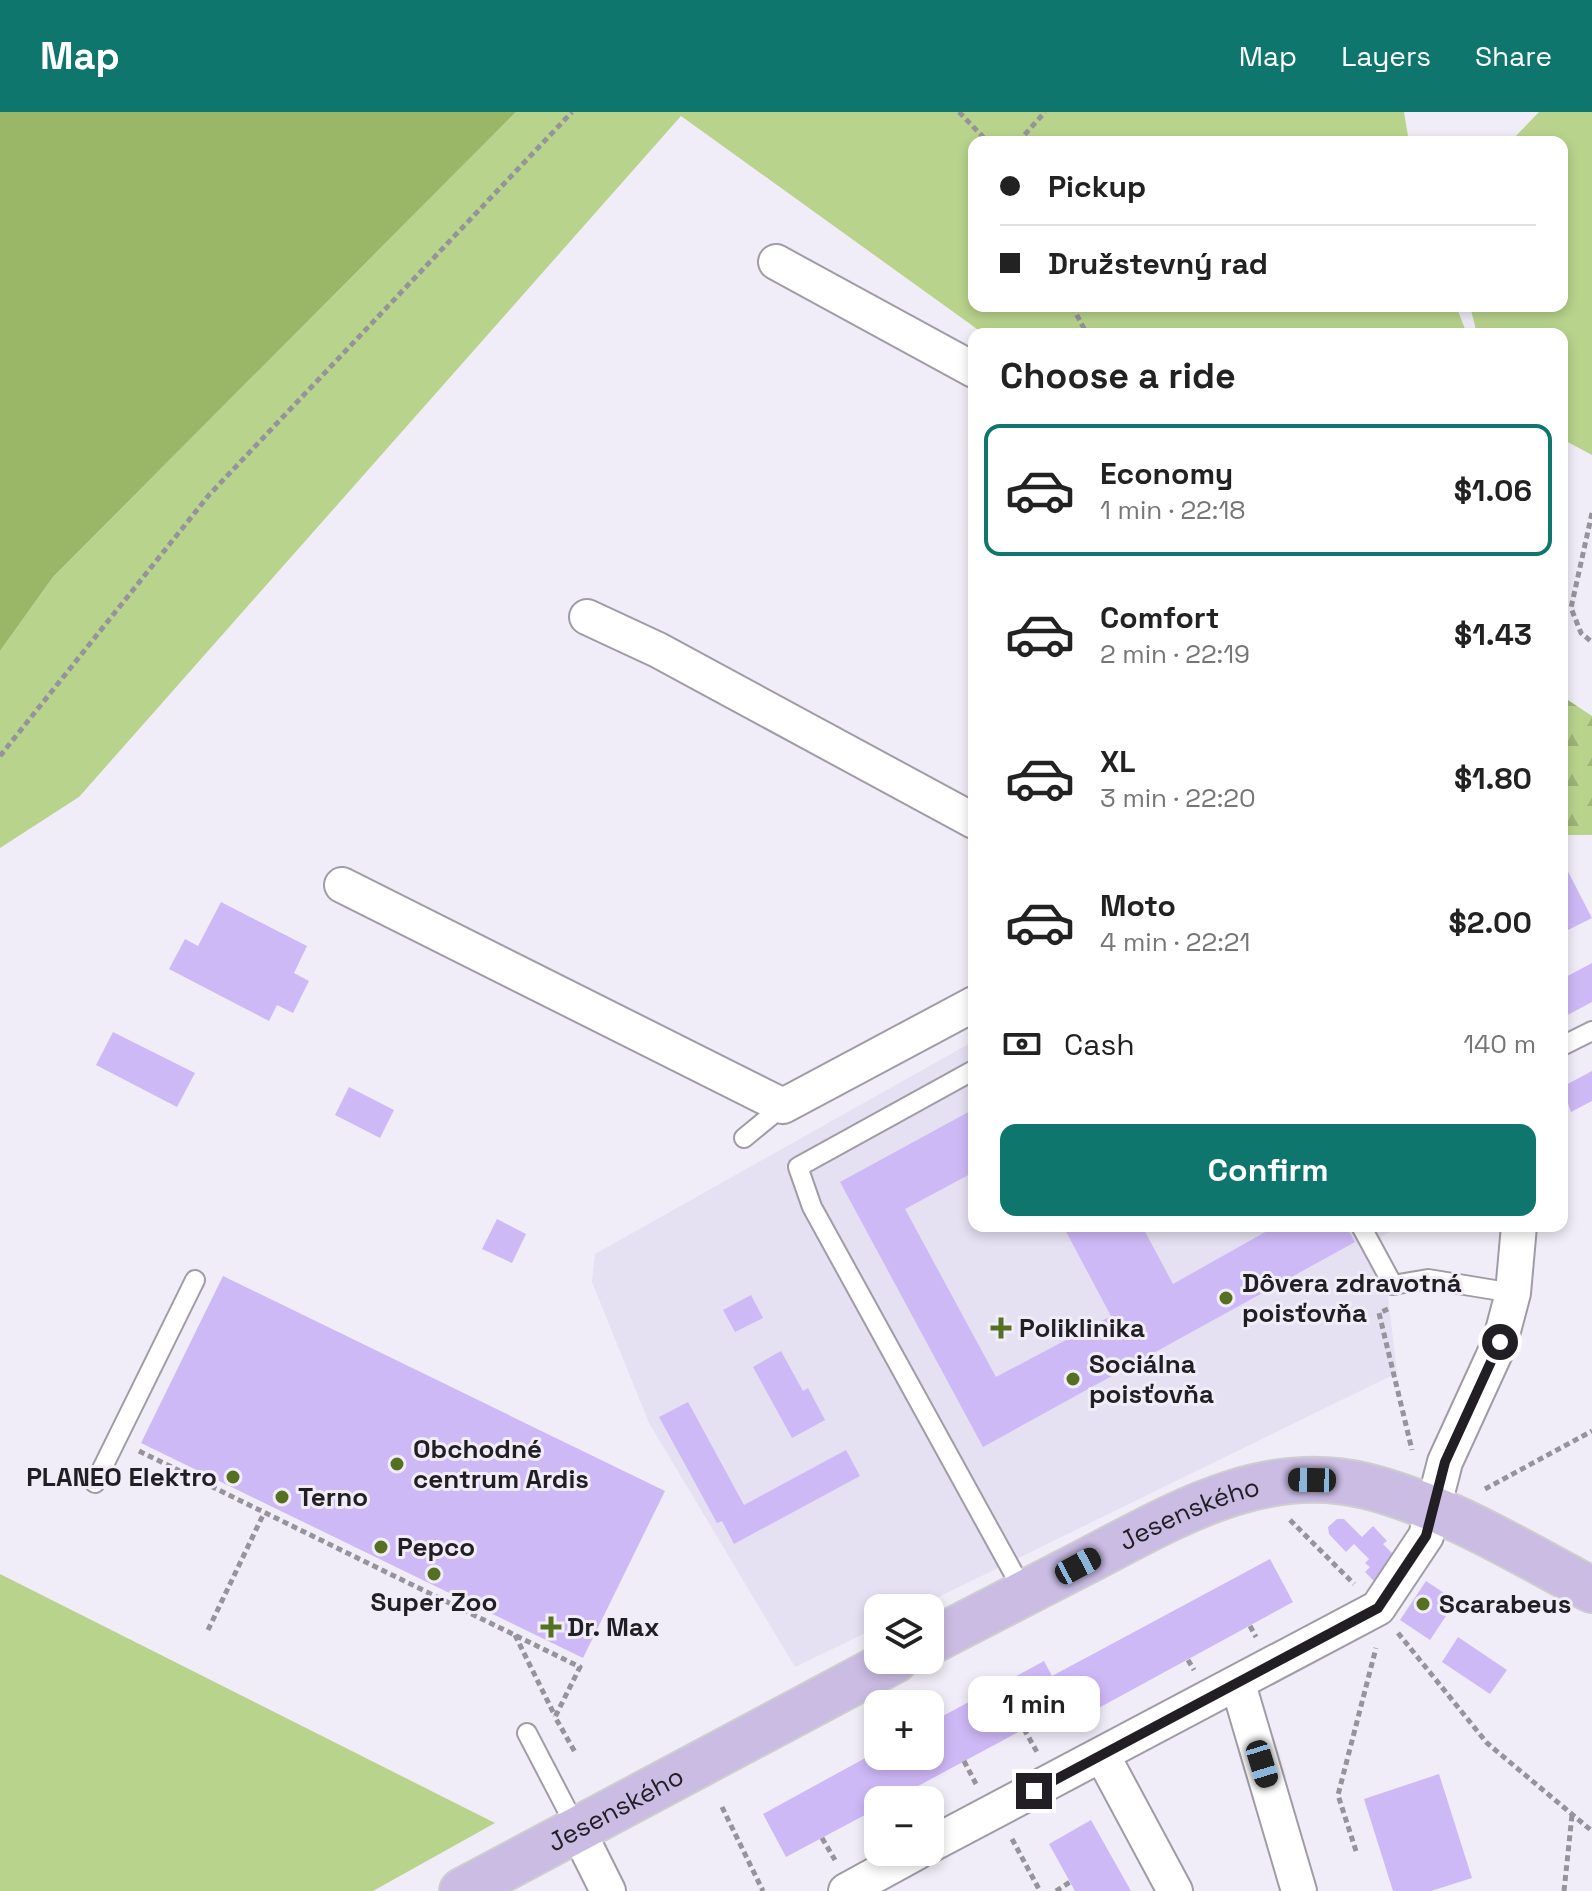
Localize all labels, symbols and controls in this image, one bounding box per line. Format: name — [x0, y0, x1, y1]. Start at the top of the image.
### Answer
text: Map — [40, 32, 120, 80]
text: Map — [1239, 38, 1297, 74]
text: Layers — [1341, 38, 1431, 74]
text: Share — [1475, 38, 1552, 74]
text: Pickup — [1048, 167, 1146, 206]
text: Družstevný rad — [1048, 244, 1268, 283]
text: Choose a ride — [1000, 353, 1236, 399]
icon: car — [1004, 454, 1076, 526]
text: Economy — [1100, 454, 1233, 493]
text: $1.06 — [1454, 471, 1532, 510]
text: 1 min · 22:18 — [1100, 493, 1245, 527]
icon: car — [1004, 598, 1076, 670]
text: Comfort — [1100, 598, 1219, 637]
text: $1.43 — [1454, 615, 1532, 654]
text: 2 min · 22:19 — [1100, 637, 1250, 671]
icon: car — [1004, 742, 1076, 814]
text: XL — [1100, 742, 1136, 781]
text: $1.80 — [1454, 759, 1532, 798]
text: 3 min · 22:20 — [1100, 781, 1256, 815]
icon: car — [1004, 886, 1076, 958]
text: Moto — [1100, 886, 1176, 925]
text: $2.00 — [1449, 903, 1532, 942]
text: 4 min · 22:21 — [1100, 925, 1250, 959]
icon: cash — [1000, 1022, 1044, 1066]
text: Cash — [1064, 1025, 1135, 1064]
text: 140 m — [1463, 1027, 1536, 1061]
button: Confirm — [1000, 1124, 1536, 1216]
place label: Dôvera zdravotná poisťovňa — [1242, 1266, 1462, 1330]
marker: Dôvera zdravotná poisťovňa — [1217, 1289, 1235, 1307]
place label: Poliklinika — [1019, 1311, 1145, 1345]
marker: Poliklinika — [990, 1317, 1012, 1339]
route start — [1482, 1324, 1518, 1360]
place label: Sociálna poisťovňa — [1089, 1347, 1214, 1411]
marker: Sociálna poisťovňa — [1064, 1370, 1082, 1388]
place label: Obchodné centrum Ardis — [413, 1432, 589, 1496]
marker: Obchodné centrum Ardis — [388, 1455, 406, 1473]
place label: PLANEO Elektro — [26, 1460, 217, 1494]
marker: PLANEO Elektro — [224, 1468, 242, 1486]
car — [1288, 1468, 1336, 1492]
street label: Jesenského — [1113, 1469, 1263, 1558]
place label: Terno — [298, 1480, 368, 1514]
marker: Terno — [273, 1488, 291, 1506]
place label: Pepco — [397, 1530, 475, 1564]
marker: Pepco — [372, 1538, 390, 1556]
car — [1051, 1544, 1105, 1588]
marker: Super Zoo — [425, 1565, 443, 1583]
place label: Super Zoo — [371, 1585, 497, 1619]
place label: Scarabeus — [1439, 1587, 1571, 1621]
map controls — [864, 1594, 944, 1866]
button: layers — [864, 1594, 944, 1674]
marker: Scarabeus — [1414, 1595, 1432, 1613]
place label: Dr. Max — [567, 1610, 659, 1644]
marker: Dr. Max — [542, 1618, 560, 1636]
callout: 1 min — [968, 1675, 1100, 1731]
text: 1 min — [1002, 1687, 1066, 1721]
button: + — [864, 1690, 944, 1770]
car — [1244, 1738, 1280, 1790]
street label: Jesenského — [541, 1759, 690, 1859]
route end — [1016, 1773, 1052, 1809]
button: − — [864, 1786, 944, 1866]

